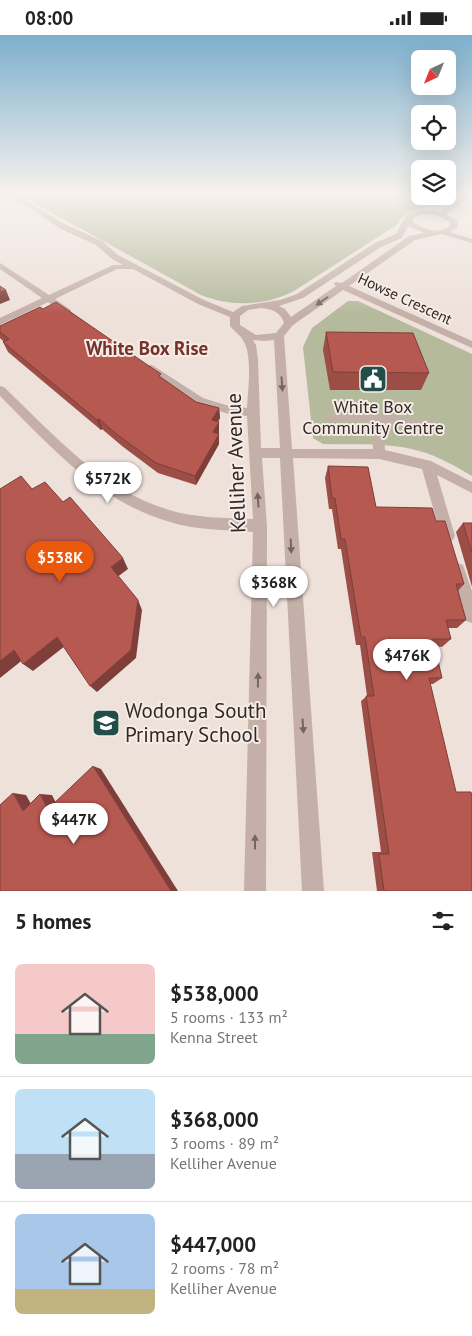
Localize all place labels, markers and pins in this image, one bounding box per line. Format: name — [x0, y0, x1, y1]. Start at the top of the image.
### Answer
public building icon: White Box Community Centre — [358, 364, 388, 394]
place label: White Box Community Centre — [302, 395, 444, 439]
pin: $572K — [73, 461, 143, 504]
pin: $538K — [25, 541, 95, 583]
pin: $368K — [239, 565, 309, 608]
pin: $476K — [372, 639, 442, 681]
place label: Wodonga South Primary School — [125, 697, 266, 748]
school or university icon: Wodonga South Primary School — [91, 708, 121, 738]
pin: $447K — [39, 803, 109, 845]

